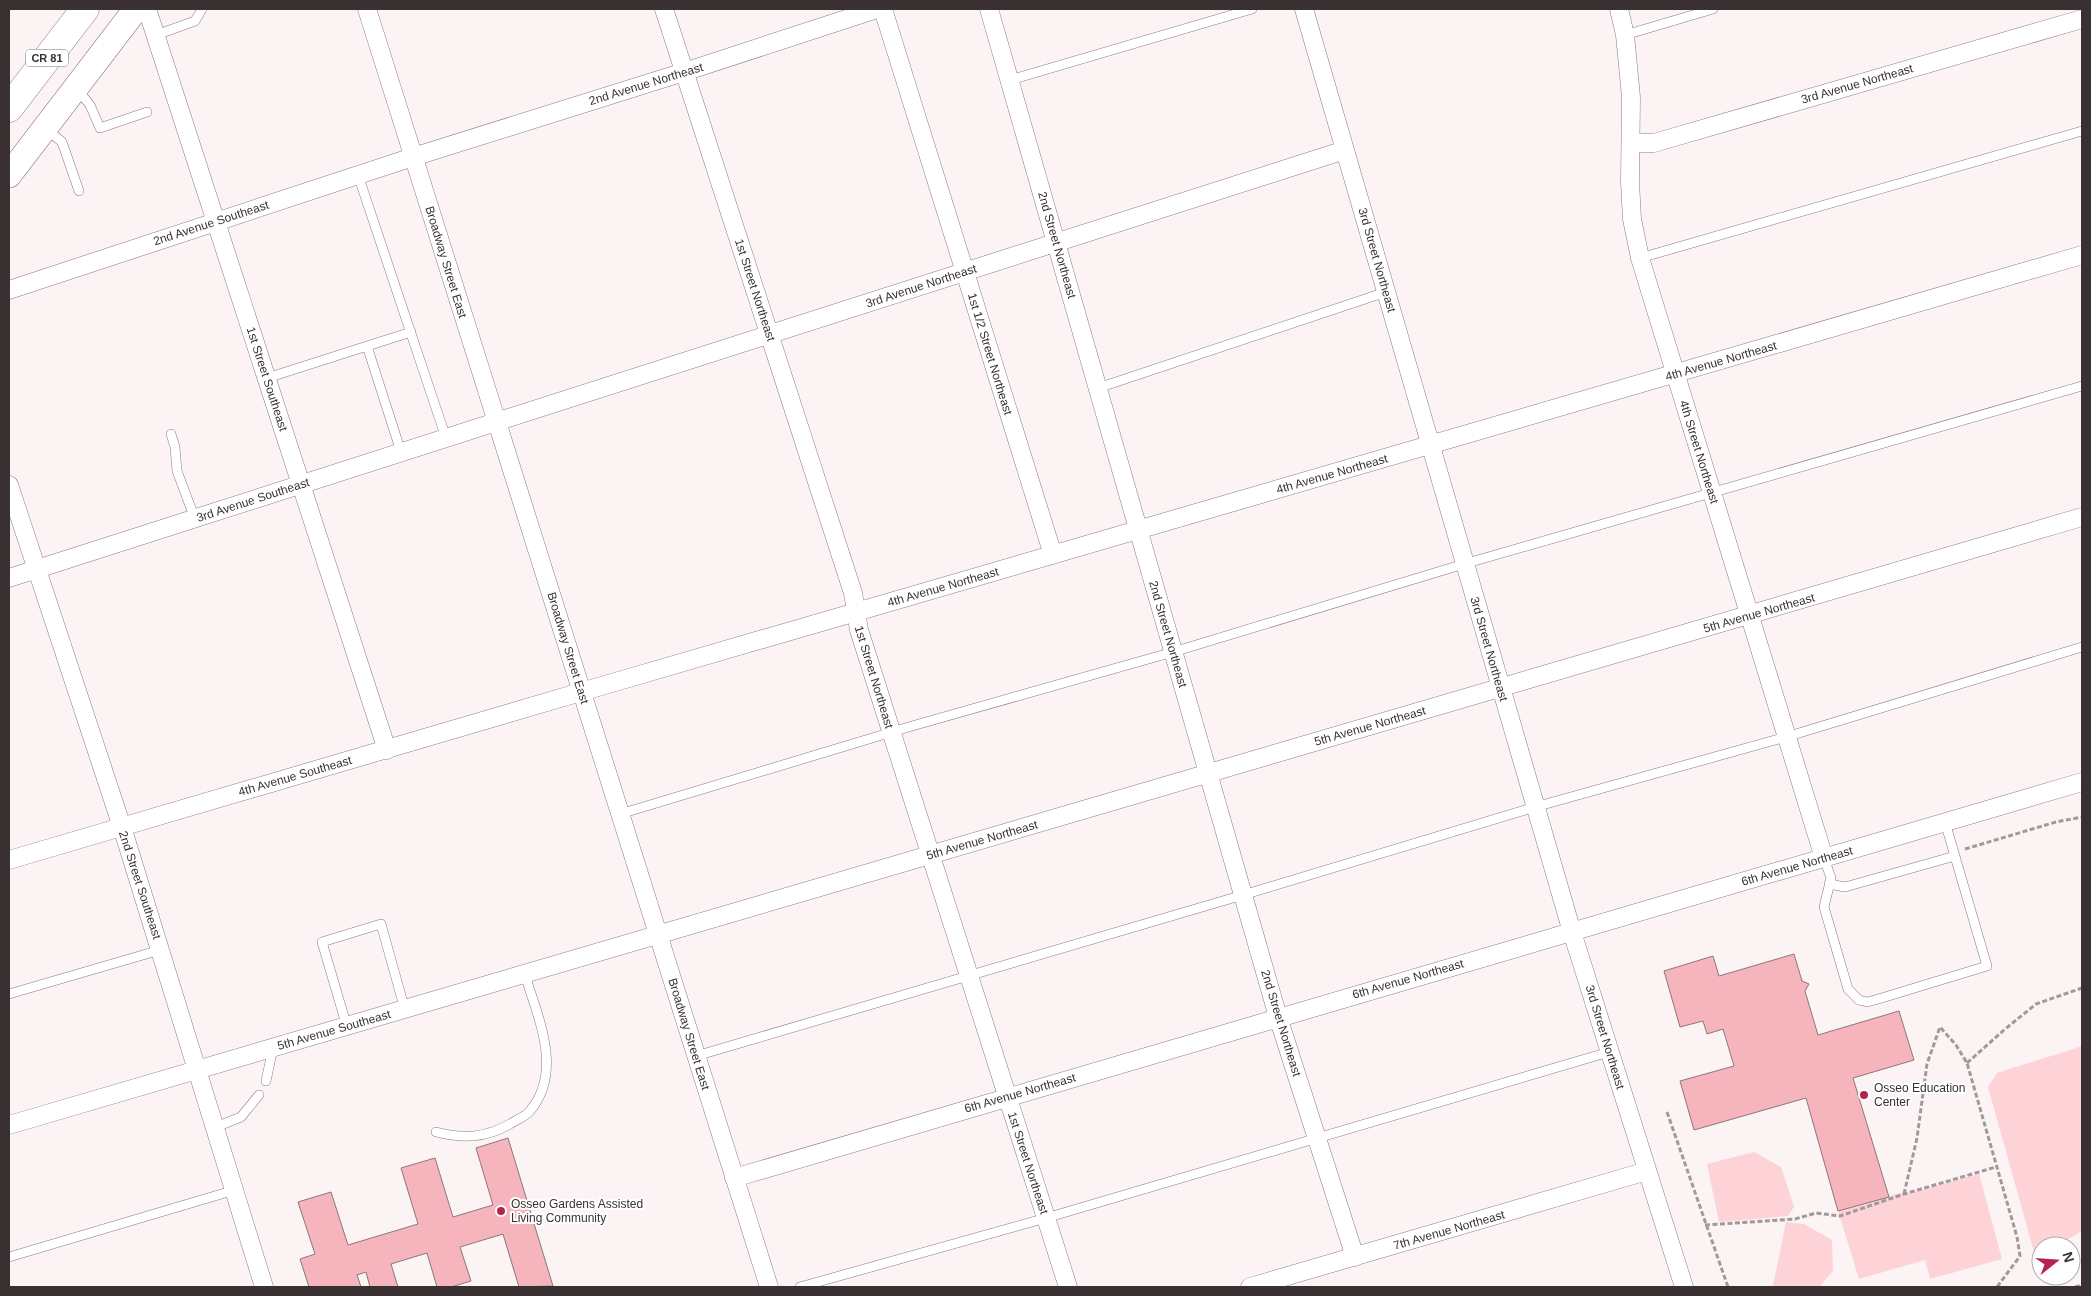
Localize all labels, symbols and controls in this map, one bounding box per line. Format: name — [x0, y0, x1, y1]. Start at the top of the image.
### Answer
road number: CR 81 — [26, 49, 68, 66]
street label: 2nd Avenue Northeast — [587, 60, 705, 108]
street label: 3rd Avenue Northeast — [1799, 61, 1915, 107]
street label: 2nd Street Northeast — [1035, 190, 1079, 301]
street label: 2nd Avenue Southeast — [152, 198, 271, 248]
street label: Broadway Street East — [422, 204, 470, 320]
street label: 3rd Street Northeast — [1355, 206, 1399, 314]
street label: 1st Street Northeast — [732, 237, 778, 344]
street label: 3rd Avenue Northeast — [864, 261, 979, 311]
street label: 1st 1/2 Street Northeast — [965, 291, 1015, 417]
street label: 1st Street Southeast — [244, 325, 291, 434]
street label: 4th Avenue Northeast — [1664, 338, 1779, 384]
street label: 4th Street Northeast — [1677, 399, 1722, 506]
street label: 4th Avenue Northeast — [1275, 451, 1390, 497]
street label: 3rd Avenue Southeast — [195, 475, 312, 525]
street label: 4th Avenue Northeast — [886, 564, 1001, 610]
street label: 2nd Street Northeast — [1146, 579, 1190, 690]
street label: Broadway Street East — [544, 590, 592, 706]
street label: 5th Avenue Northeast — [1702, 590, 1817, 636]
street label: 3rd Street Northeast — [1467, 595, 1511, 703]
street label: 1st Street Northeast — [852, 624, 896, 731]
street label: 5th Avenue Northeast — [1313, 703, 1428, 749]
street label: 4th Avenue Southeast — [237, 753, 354, 799]
street label: 5th Avenue Northeast — [925, 817, 1040, 863]
street label: 2nd Street Southeast — [116, 829, 164, 941]
street label: 6th Avenue Northeast — [1740, 843, 1855, 889]
street label: 6th Avenue Northeast — [1351, 956, 1466, 1002]
street label: 2nd Street Northeast — [1258, 968, 1304, 1079]
street label: Broadway Street East — [665, 976, 713, 1092]
street label: 3rd Street Northeast — [1583, 983, 1628, 1091]
street label: 5th Avenue Southeast — [276, 1007, 393, 1053]
street label: 6th Avenue Northeast — [963, 1070, 1078, 1116]
place label: Osseo Education Center — [1874, 1081, 1965, 1109]
marker: Osseo Education Center — [1858, 1089, 1870, 1101]
street label: 1st Street Northeast — [1005, 1110, 1051, 1217]
place label: Osseo Gardens Assisted Living Community — [511, 1197, 643, 1225]
marker: Osseo Gardens Assisted Living Community — [495, 1205, 507, 1217]
street label: 7th Avenue Northeast — [1392, 1207, 1507, 1253]
north arrow — [2031, 1236, 2081, 1286]
text: N — [2059, 1250, 2078, 1264]

